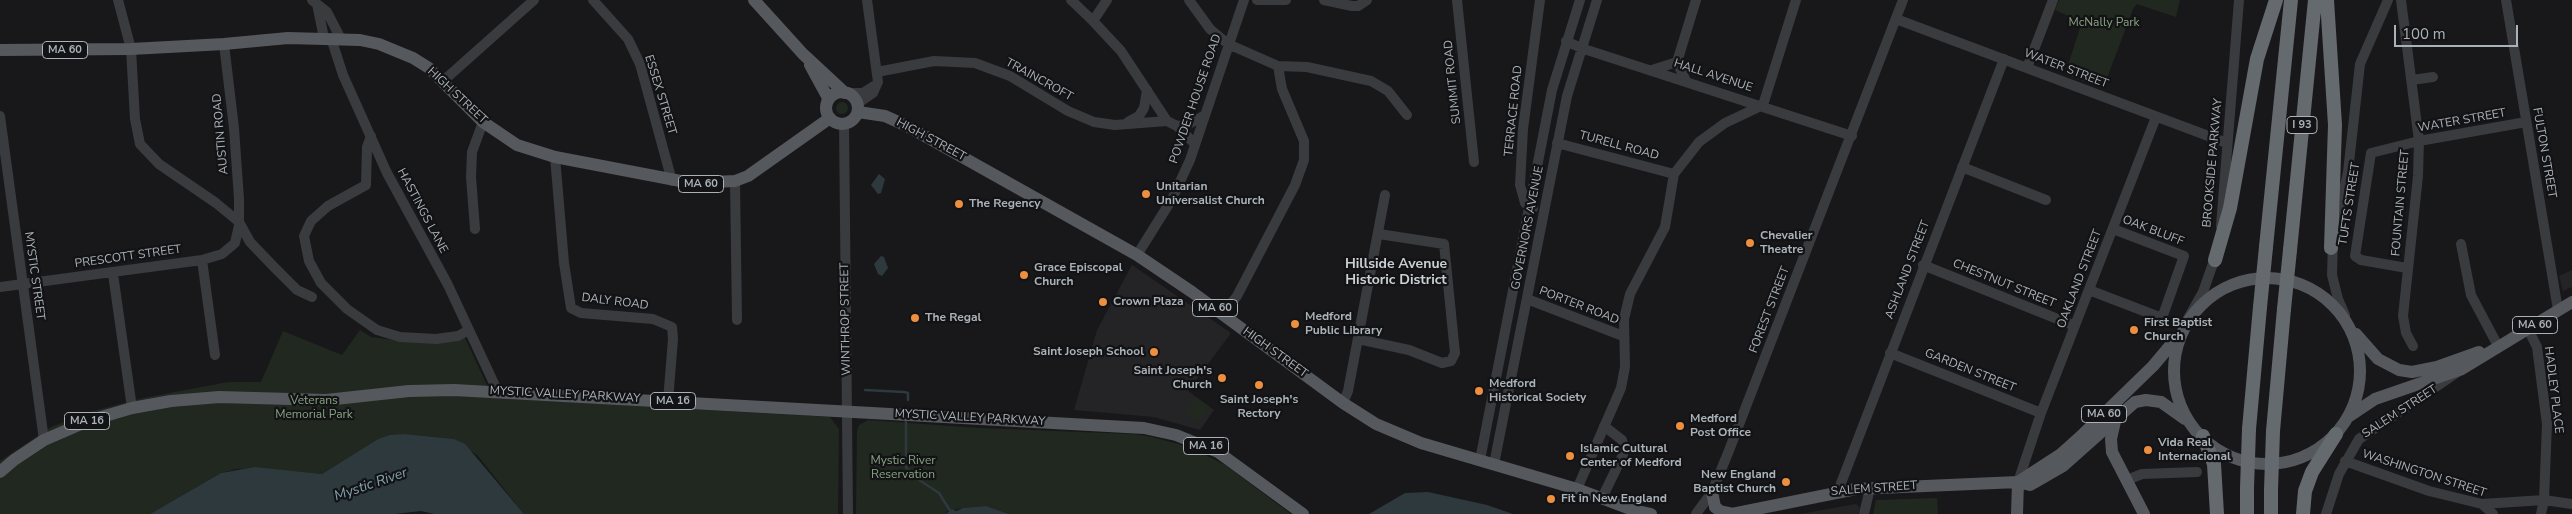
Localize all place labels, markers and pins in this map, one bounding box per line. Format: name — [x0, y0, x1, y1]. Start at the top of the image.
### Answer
place label: Unitarian Universalist Church — [1156, 180, 1265, 208]
marker: Unitarian Universalist Church — [1140, 188, 1152, 200]
place label: The Regency — [969, 197, 1041, 211]
marker: The Regency — [953, 198, 965, 210]
place label: Chevalier Theatre — [1760, 229, 1812, 257]
marker: Chevalier Theatre — [1744, 237, 1756, 249]
place label: Grace Episcopal Church — [1034, 261, 1123, 289]
marker: Grace Episcopal Church — [1018, 269, 1030, 281]
place label: Crown Plaza — [1113, 295, 1183, 309]
marker: Crown Plaza — [1097, 296, 1109, 308]
place label: Medford Public Library — [1305, 310, 1382, 338]
place label: The Regal — [925, 311, 981, 325]
marker: The Regal — [909, 312, 921, 324]
place label: First Baptist Church — [2144, 316, 2212, 344]
marker: Medford Public Library — [1289, 318, 1301, 330]
marker: First Baptist Church — [2128, 324, 2140, 336]
place label: Saint Joseph School — [1033, 345, 1144, 359]
marker: Saint Joseph School — [1148, 346, 1160, 358]
place label: Saint Joseph's Church — [1133, 364, 1212, 392]
marker: Saint Joseph's Church — [1216, 372, 1228, 384]
place label: Medford Historical Society — [1489, 377, 1586, 405]
marker: Saint Joseph's Rectory — [1253, 379, 1265, 391]
marker: Medford Historical Society — [1473, 385, 1485, 397]
place label: Saint Joseph's Rectory — [1220, 393, 1298, 421]
place label: Medford Post Office — [1690, 412, 1751, 440]
marker: Medford Post Office — [1674, 420, 1686, 432]
place label: Vida Real Internacional — [2158, 436, 2231, 464]
place label: Islamic Cultural Center of Medford — [1580, 442, 1682, 470]
marker: Vida Real Internacional — [2142, 444, 2154, 456]
marker: Islamic Cultural Center of Medford — [1564, 450, 1576, 462]
place label: New England Baptist Church — [1693, 468, 1776, 496]
marker: New England Baptist Church — [1780, 476, 1792, 488]
place label: Fit in New England — [1561, 492, 1667, 506]
marker: Fit in New England — [1545, 493, 1557, 505]

